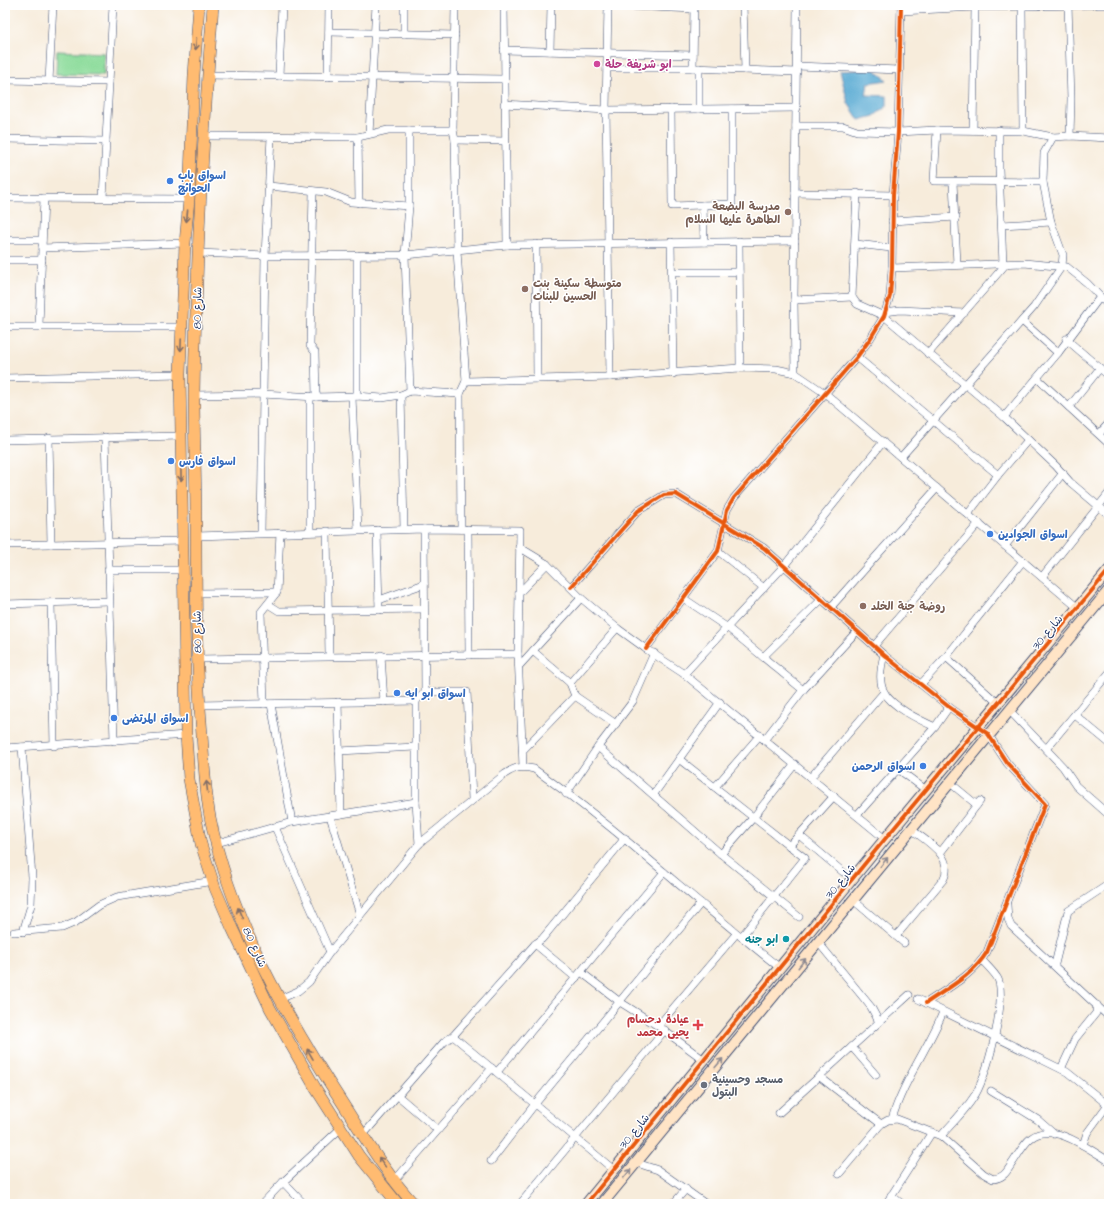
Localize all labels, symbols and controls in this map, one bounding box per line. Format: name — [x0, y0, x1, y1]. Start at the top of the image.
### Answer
one-way arrow — [193, 37, 200, 50]
place label: ابو شريفة حلة — [605, 57, 672, 72]
marker: ابو شريفة حلة — [592, 59, 602, 69]
place label: اسواق باب الحوائج — [178, 168, 226, 196]
marker: اسواق باب الحوائج — [165, 176, 175, 186]
place label: مدرسة البضعة الطاهرة عليها السلام — [686, 199, 780, 228]
marker: مدرسة البضعة الطاهرة عليها السلام — [783, 207, 793, 217]
one-way arrow — [184, 209, 191, 222]
place label: متوسطة سكينة بنت الحسين للبنات — [533, 276, 622, 304]
marker: متوسطة سكينة بنت الحسين للبنات — [520, 284, 530, 294]
street label: شارع 80 — [190, 287, 206, 329]
one-way arrow — [177, 338, 185, 351]
place label: اسواق فارس — [179, 454, 236, 469]
marker: اسواق فارس — [166, 456, 176, 466]
one-way arrow — [177, 468, 185, 481]
place label: اسواق الجوادين — [998, 527, 1068, 542]
marker: اسواق الجوادين — [985, 529, 995, 539]
place label: روضة جنة الخلد — [871, 599, 945, 614]
marker: روضة جنة الخلد — [858, 601, 868, 611]
street label: شارع 80 — [190, 611, 206, 653]
street label: شارع 30 — [1029, 612, 1067, 653]
place label: اسواق ابو ايه — [405, 686, 466, 701]
marker: اسواق ابو ايه — [392, 688, 402, 698]
place label: اسواق المرتضى — [122, 711, 188, 726]
marker: اسواق المرتضى — [109, 713, 119, 723]
place label: اسواق الرحمن — [852, 759, 915, 774]
marker: اسواق الرحمن — [918, 761, 928, 771]
one-way arrow — [203, 781, 211, 794]
one-way arrow — [879, 857, 888, 867]
street label: شارع 30 — [822, 861, 860, 903]
one-way arrow — [235, 907, 243, 919]
street label: شارع 80 — [238, 925, 270, 970]
place label: ابو جنه — [745, 932, 778, 947]
marker: ابو جنه — [781, 934, 791, 944]
one-way arrow — [797, 957, 806, 968]
place label: عيادة د.حسام يحيى محمد — [627, 1012, 689, 1040]
marker: عيادة د.حسام يحيى محمد — [692, 1019, 704, 1031]
one-way arrow — [306, 1048, 314, 1060]
one-way arrow — [714, 1058, 723, 1068]
place label: مسجد وحسينية البتول — [712, 1072, 783, 1100]
marker: مسجد وحسينية البتول — [699, 1080, 709, 1090]
street label: شارع 30 — [616, 1111, 654, 1153]
one-way arrow — [378, 1157, 386, 1168]
one-way arrow — [623, 1169, 632, 1179]

